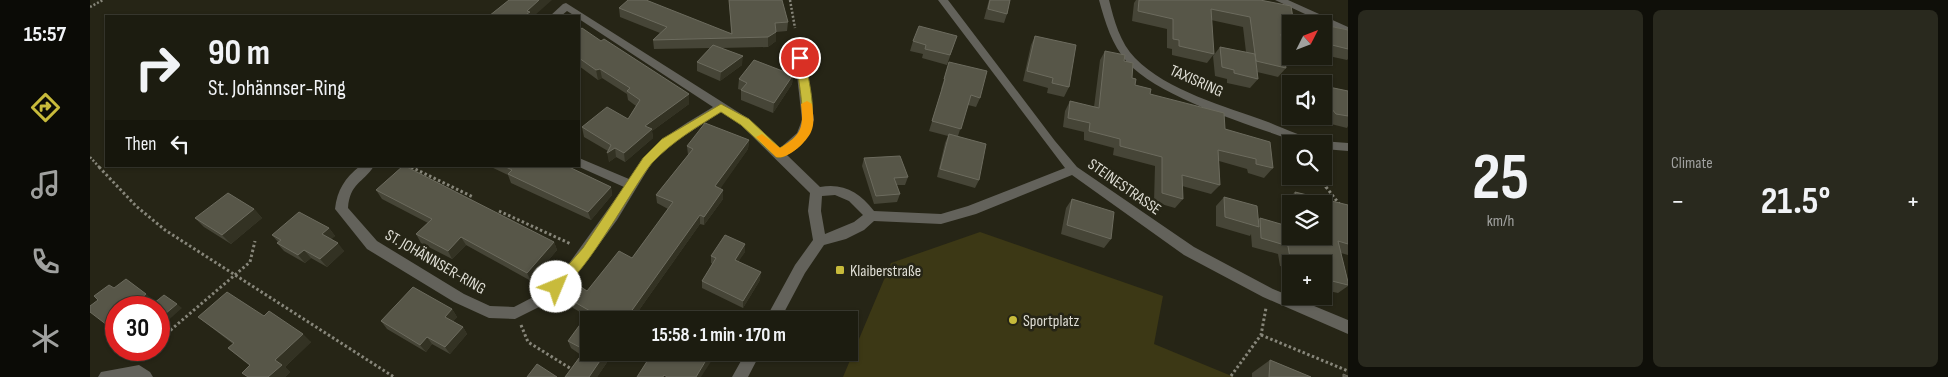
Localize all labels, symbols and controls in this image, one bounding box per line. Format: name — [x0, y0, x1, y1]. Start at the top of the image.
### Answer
north arrow — [1282, 15, 1332, 65]
map controls — [1282, 15, 1332, 305]
text: 15:57 — [24, 21, 66, 48]
text: 90 m — [208, 32, 270, 75]
icon: right — [125, 35, 190, 100]
pin — [779, 37, 821, 79]
icon: arrive — [786, 44, 814, 72]
street label: TAXISRING — [1167, 61, 1226, 102]
text: St. Johännser-Ring — [208, 75, 346, 102]
button: sound — [1282, 75, 1332, 125]
icon: directions — [28, 90, 63, 125]
icon: left — [166, 130, 194, 158]
text: Then — [125, 133, 156, 156]
button: search — [1282, 135, 1332, 185]
text: 25 — [1472, 140, 1529, 218]
text: Climate — [1671, 154, 1713, 173]
street label: STEINESTRASSE — [1084, 155, 1164, 219]
icon: music — [28, 167, 63, 202]
text: 21.5° — [1761, 179, 1830, 224]
text: − — [1671, 185, 1685, 218]
text: + — [1906, 185, 1920, 218]
button: layers — [1282, 195, 1332, 245]
text: km/h — [1487, 212, 1514, 231]
street label: ST. JOHÄNNSER-RING — [382, 226, 489, 299]
icon: phone — [28, 244, 63, 279]
button: + — [1282, 255, 1332, 305]
position arrow — [529, 260, 581, 312]
place label: Klaiberstraße — [850, 262, 921, 281]
marker: Klaiberstraße — [834, 264, 846, 276]
speed limit sign: 30 — [105, 296, 170, 361]
place label: Sportplatz — [1023, 312, 1080, 331]
marker: Sportplatz — [1007, 314, 1019, 326]
icon: climate — [28, 321, 63, 356]
text: 15:58 · 1 min · 170 m — [652, 324, 786, 347]

